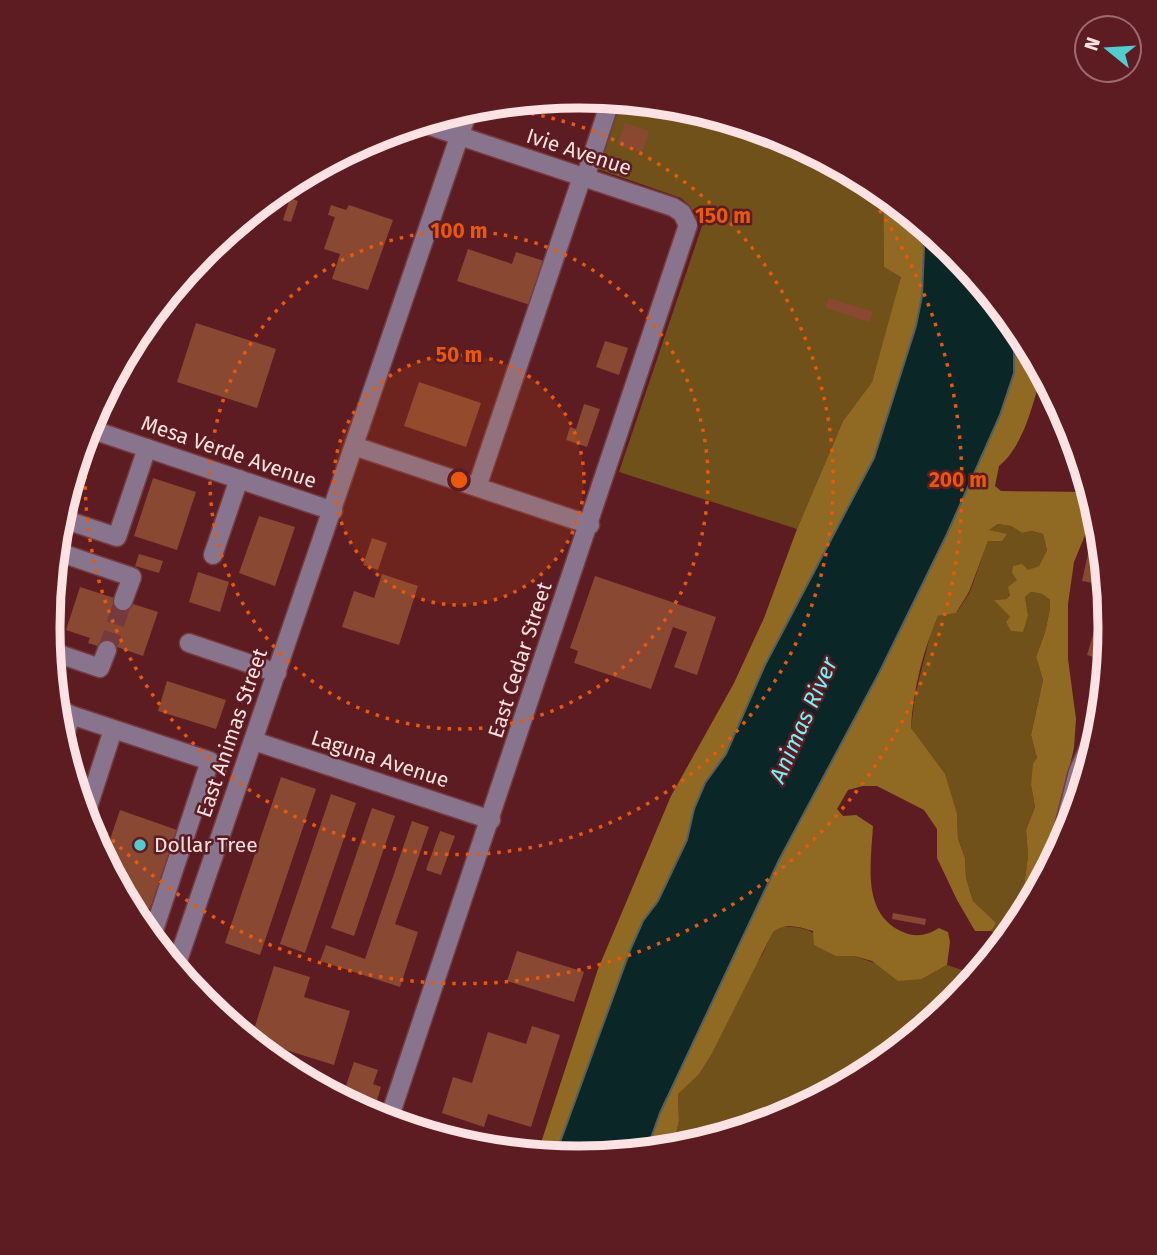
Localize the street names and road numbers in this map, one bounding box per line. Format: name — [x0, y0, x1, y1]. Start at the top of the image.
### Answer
street label: Ivie Avenue — [523, 123, 635, 181]
street label: Mesa Verde Avenue — [138, 410, 320, 494]
street label: East Cedar Street — [483, 578, 558, 741]
street label: East Animas Street — [191, 645, 273, 821]
street label: Laguna Avenue — [308, 724, 452, 794]

